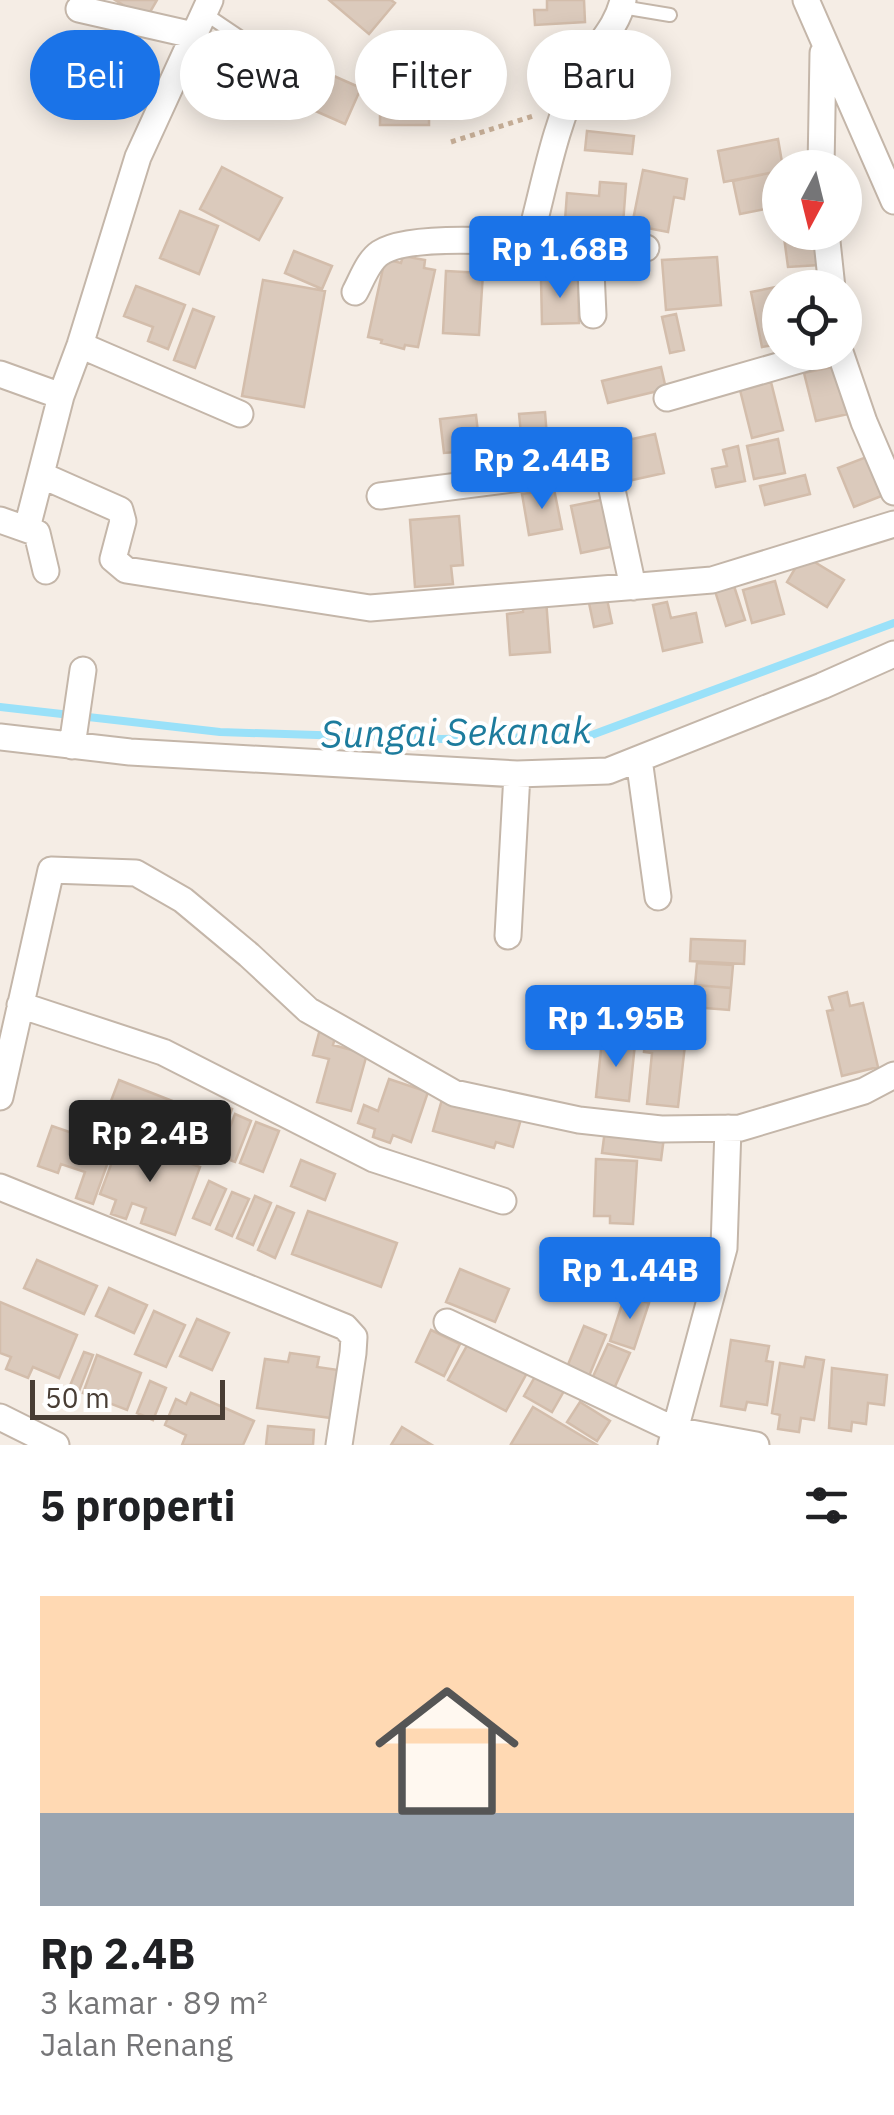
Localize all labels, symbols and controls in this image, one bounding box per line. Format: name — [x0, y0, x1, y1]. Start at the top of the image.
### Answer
chip: Beli — [30, 30, 160, 120]
chip: Sewa — [180, 30, 335, 120]
chip: Filter — [355, 30, 507, 120]
chip: Baru — [527, 30, 671, 120]
north arrow — [762, 150, 862, 250]
map controls — [762, 150, 862, 370]
pin: Rp 1.68B — [457, 216, 663, 301]
text: Rp 1.68B — [491, 227, 629, 269]
button: locate — [762, 270, 862, 370]
pin: Rp 2.44B — [439, 427, 645, 512]
text: Rp 2.44B — [473, 438, 611, 480]
water label: Sungai Sekanak — [320, 704, 593, 758]
pin: Rp 1.95B — [513, 985, 719, 1070]
text: Rp 1.95B — [547, 996, 685, 1038]
pin: Rp 2.4B — [58, 1100, 242, 1185]
text: Rp 2.4B — [91, 1111, 209, 1153]
pin: Rp 1.44B — [527, 1237, 733, 1322]
text: Rp 1.44B — [561, 1248, 699, 1290]
scale bar — [30, 1375, 225, 1420]
text: 50 m — [45, 1379, 110, 1416]
text: 5 properti — [40, 1478, 235, 1533]
icon: filters — [799, 1478, 854, 1533]
icon: home — [357, 1661, 537, 1841]
text: Rp 2.4B — [40, 1926, 195, 1981]
text: 3 kamar · 89 m² — [40, 1981, 268, 2023]
text: Jalan Renang — [40, 2023, 233, 2065]

